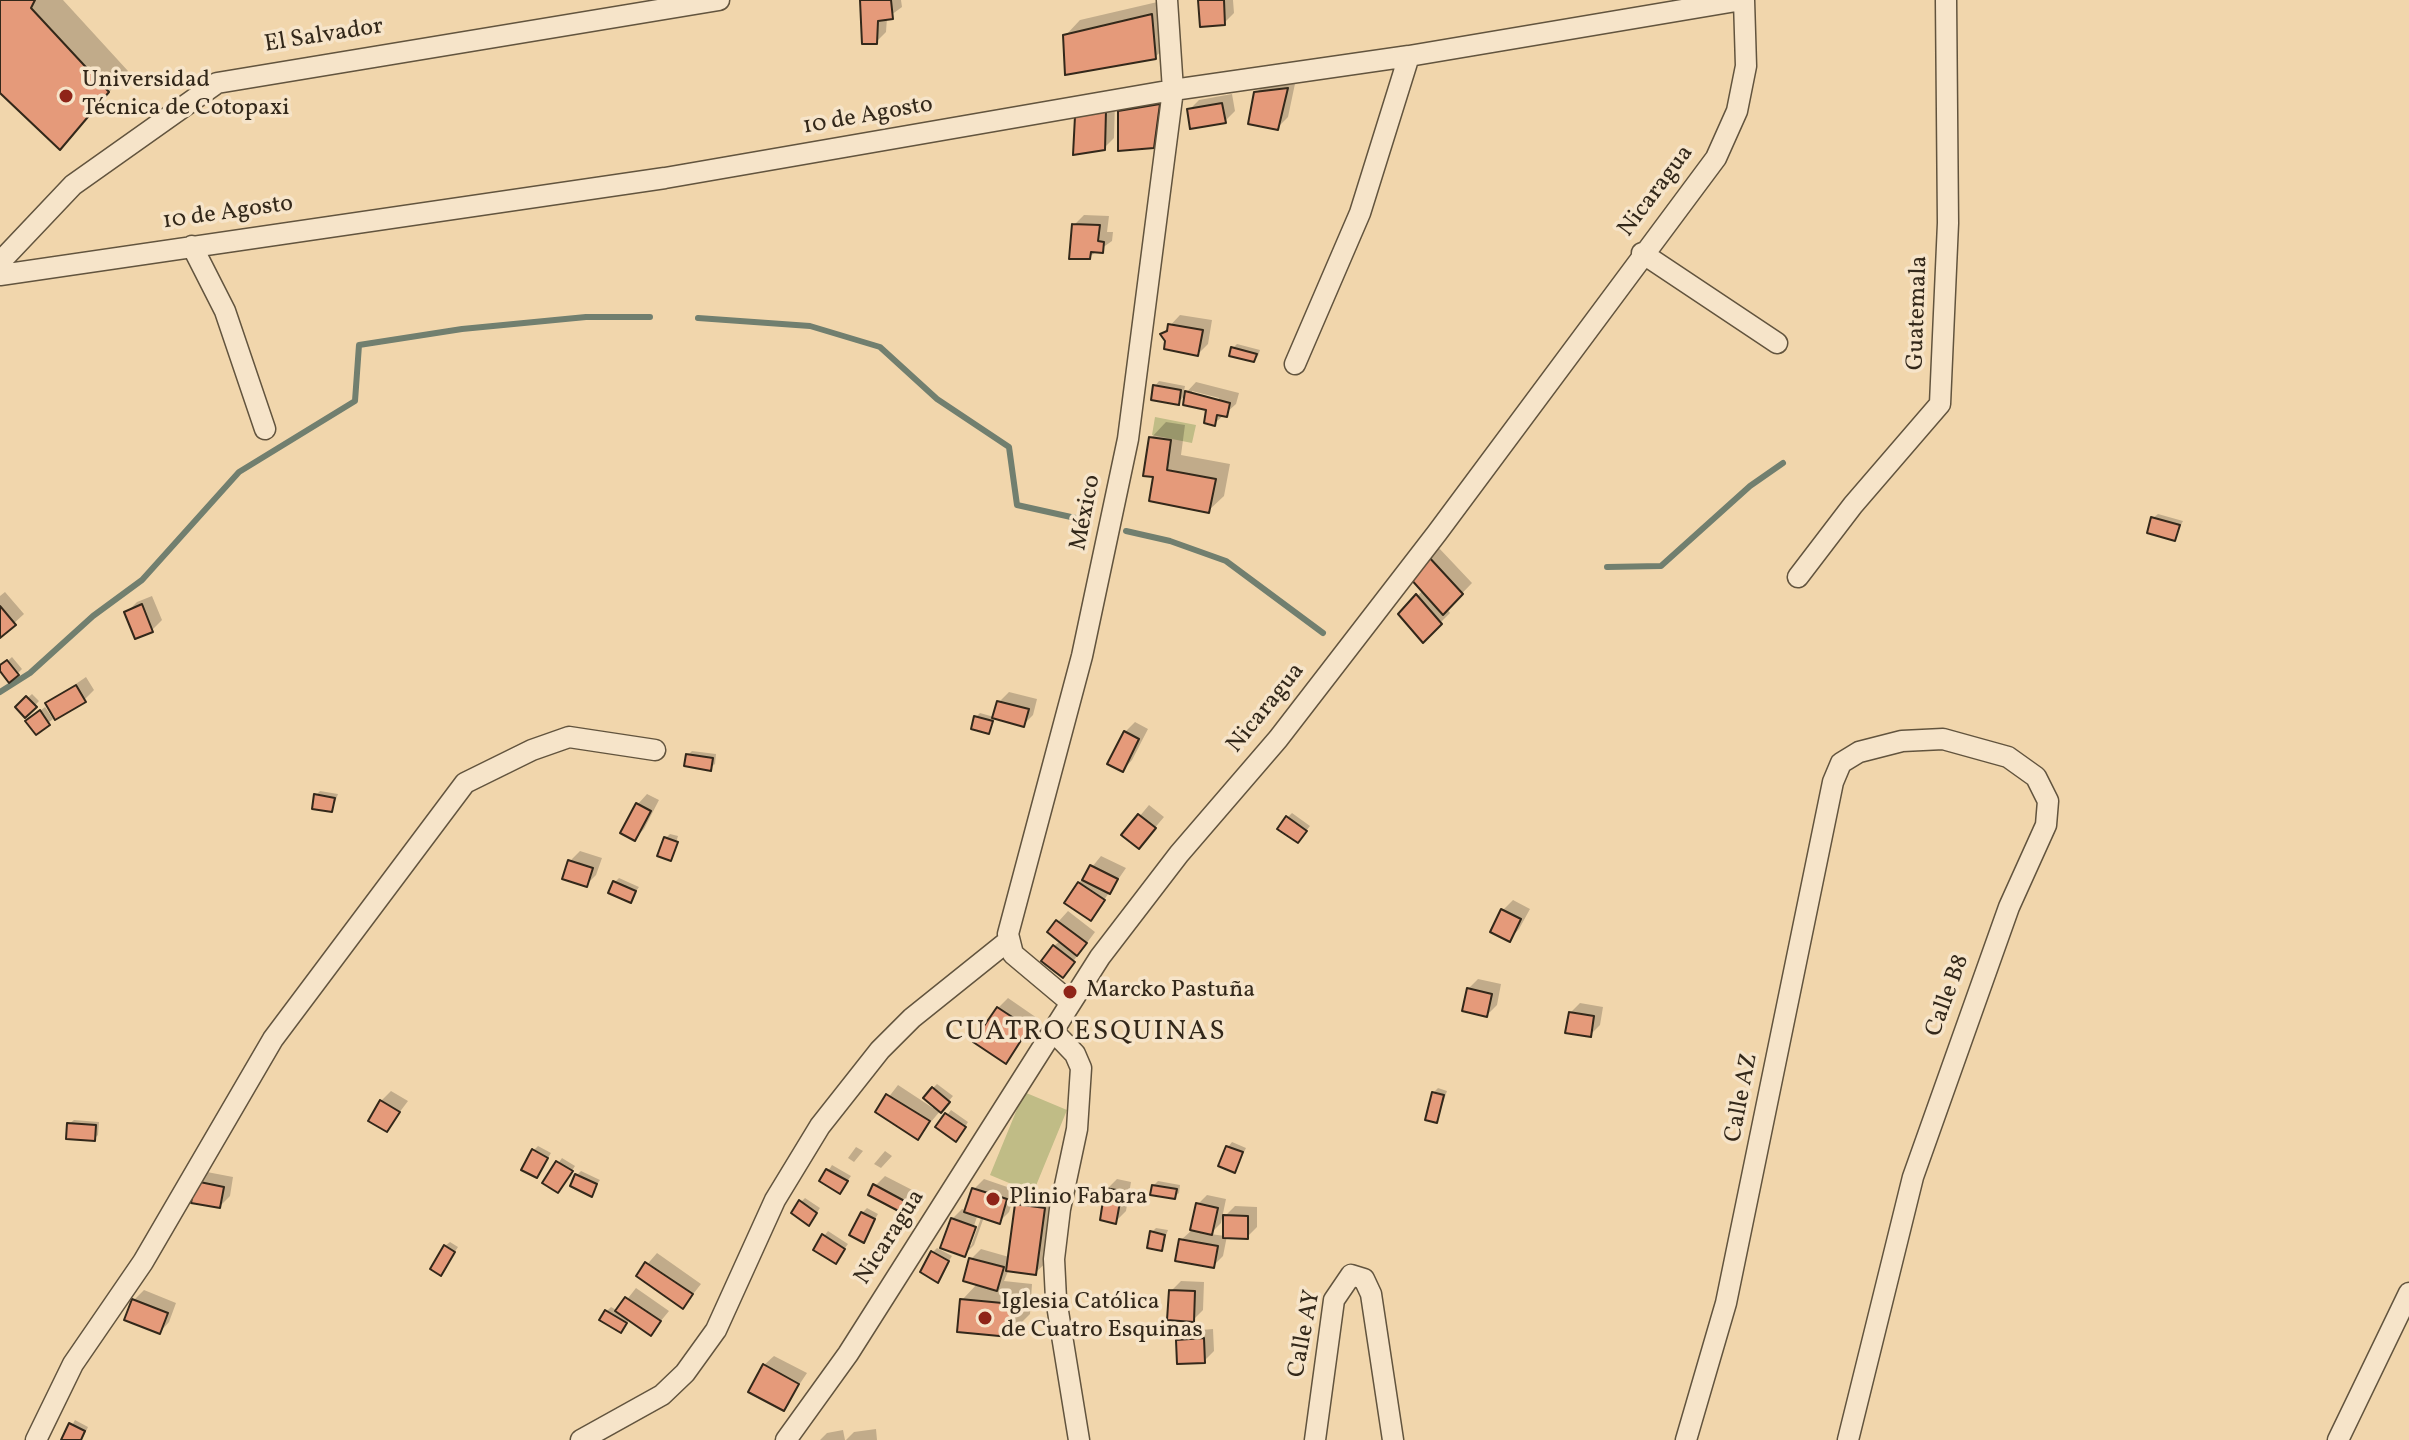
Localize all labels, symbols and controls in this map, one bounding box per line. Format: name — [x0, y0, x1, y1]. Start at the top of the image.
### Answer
street label: El Salvador — [263, 13, 385, 61]
place label: Universidad Técnica de Cotopaxi — [82, 68, 290, 124]
marker: Universidad Técnica de Cotopaxi — [57, 87, 75, 105]
street label: 10 de Agosto — [801, 91, 935, 143]
street label: Nicaragua — [1613, 140, 1701, 244]
street label: 10 de Agosto — [161, 191, 295, 237]
street label: Guatemala — [1903, 255, 1935, 371]
street label: México — [1066, 473, 1108, 553]
street label: Nicaragua — [1222, 658, 1312, 760]
street label: Calle B8 — [1921, 951, 1977, 1041]
place label: Marcko Pastuña — [1086, 978, 1255, 1006]
marker: Marcko Pastuña — [1061, 983, 1079, 1001]
district label: CUATRO ESQUINAS — [945, 1017, 1227, 1051]
street label: Calle AZ — [1720, 1051, 1766, 1145]
street label: Nicaragua — [850, 1185, 932, 1291]
place label: Plinio Fabara — [1009, 1185, 1148, 1213]
marker: Plinio Fabara — [984, 1190, 1002, 1208]
street label: Calle AY — [1283, 1288, 1329, 1380]
place label: Iglesia Católica de Cuatro Esquinas — [1001, 1290, 1203, 1346]
marker: Iglesia Católica de Cuatro Esquinas — [976, 1309, 994, 1327]

